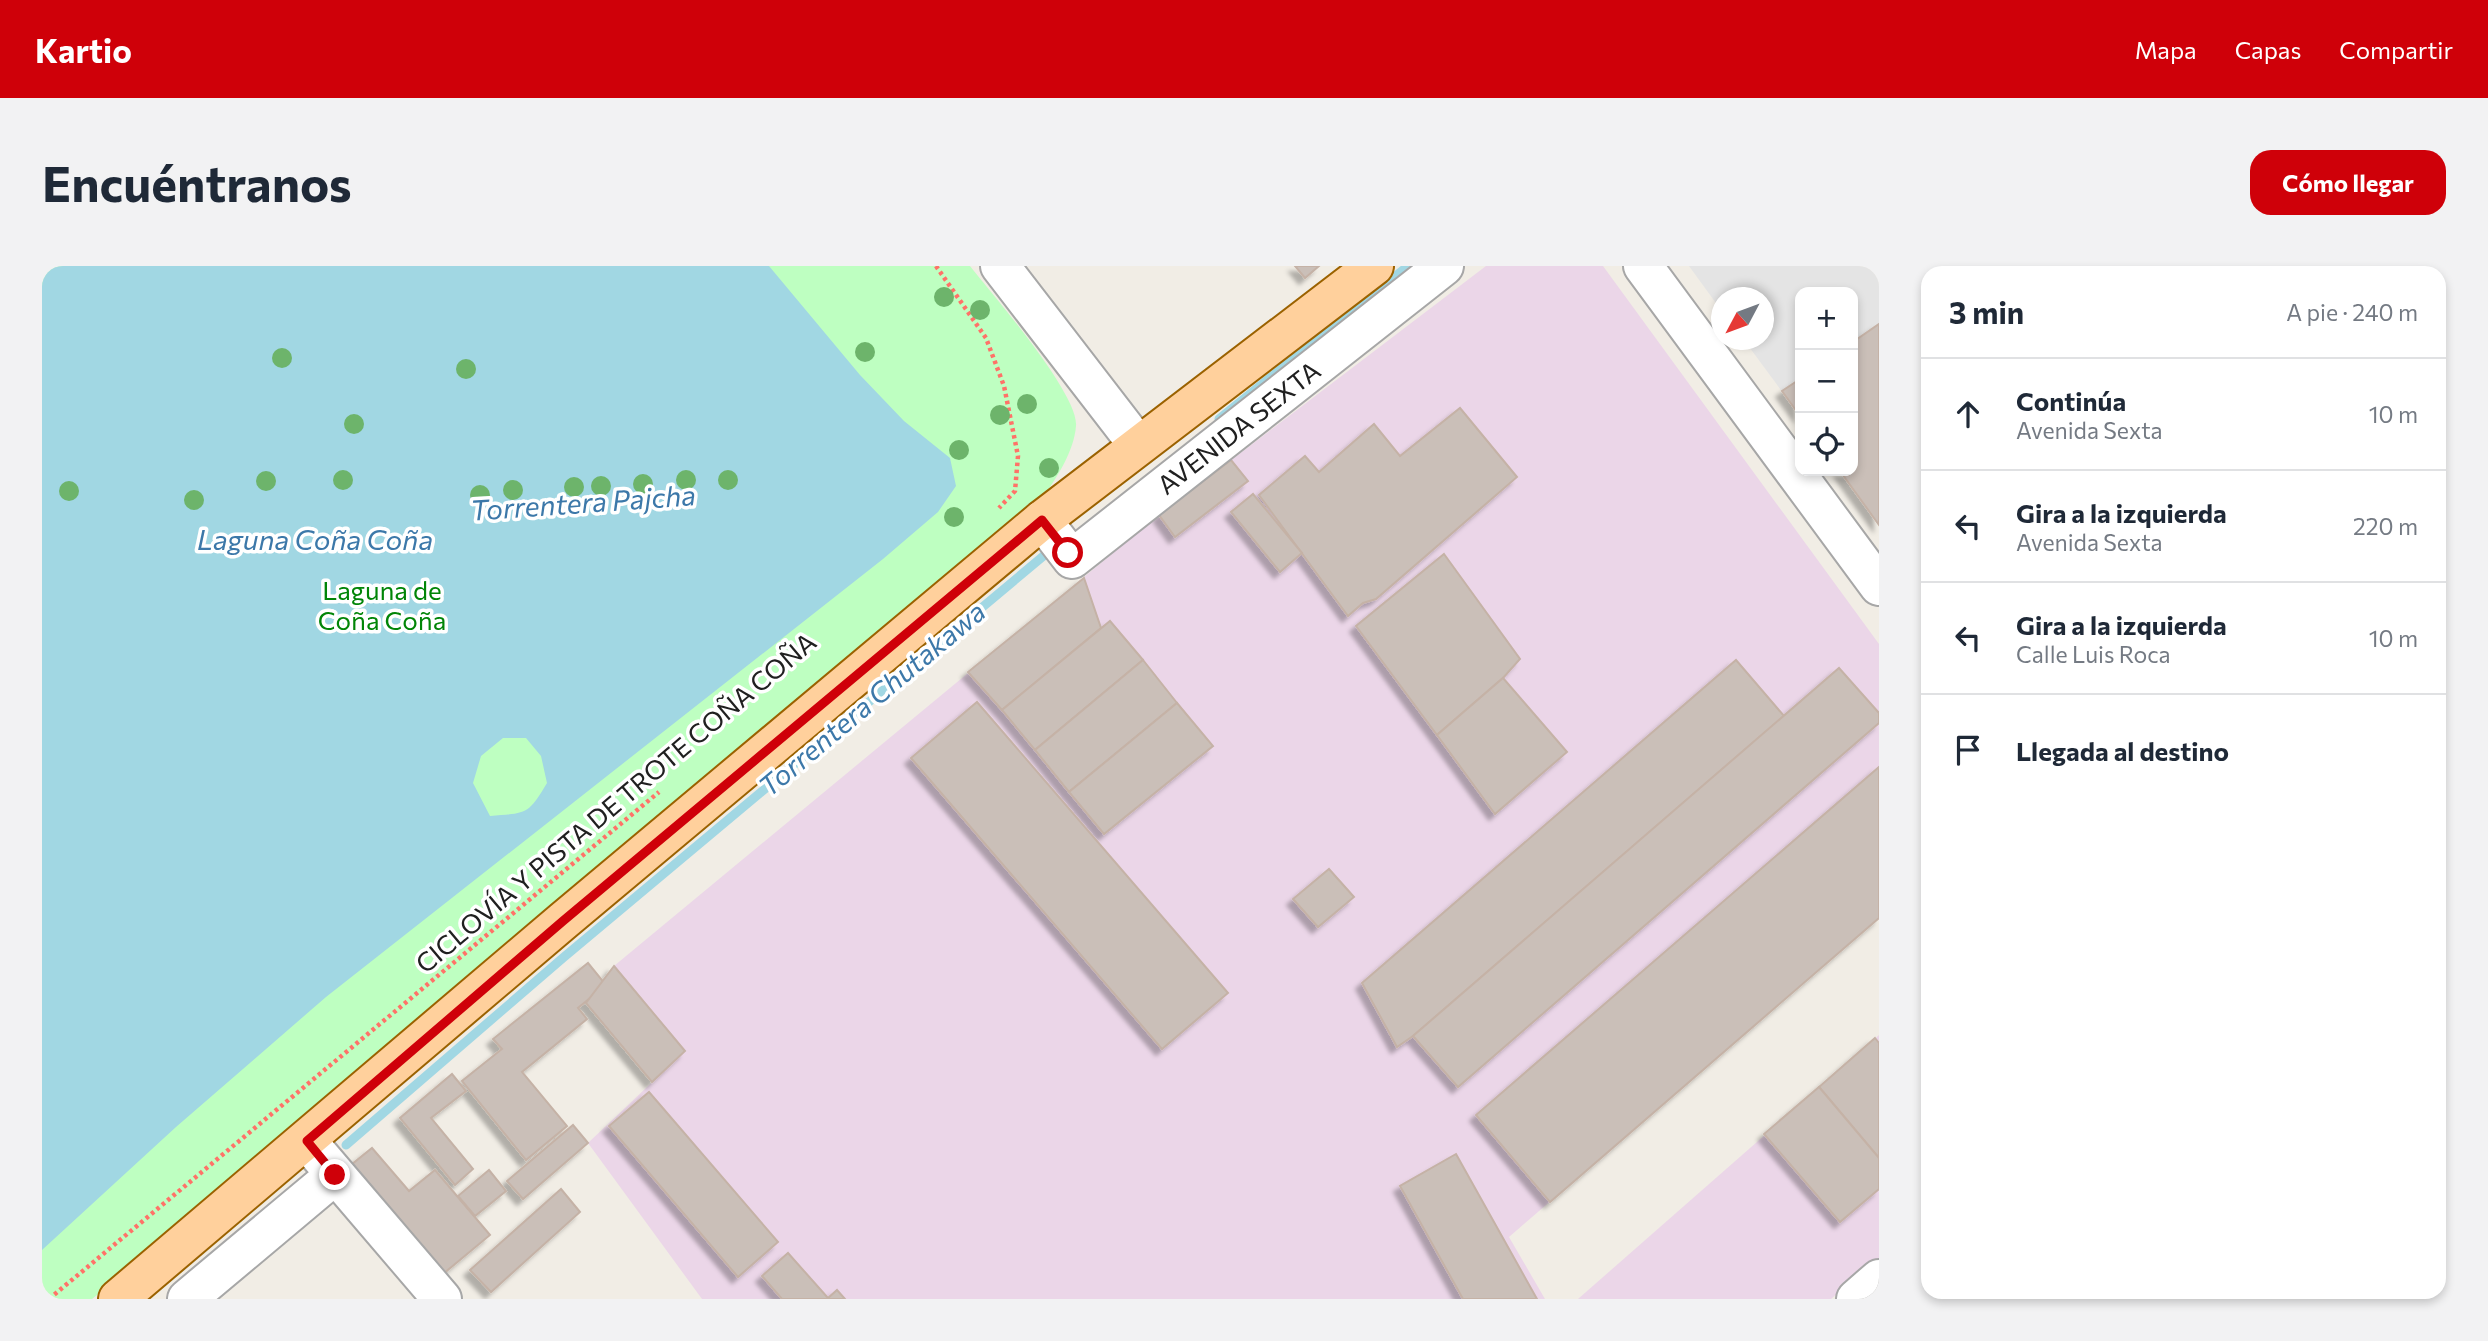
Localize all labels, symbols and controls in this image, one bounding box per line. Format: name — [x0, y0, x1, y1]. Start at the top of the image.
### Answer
text: Kartio — [35, 29, 132, 70]
text: Mapa — [2135, 35, 2197, 64]
text: Capas — [2235, 35, 2301, 64]
text: Compartir — [2339, 35, 2453, 64]
button: Cómo llegar — [2250, 150, 2446, 215]
text: Encuéntranos — [42, 152, 352, 212]
north arrow — [1711, 287, 1774, 350]
map controls — [1795, 287, 1858, 476]
button: + — [1795, 287, 1858, 350]
text: 3 min — [1949, 293, 2024, 330]
text: A pie · 240 m — [2286, 298, 2418, 326]
button: − — [1795, 350, 1858, 413]
street label: AVENIDA SEXTA — [1150, 354, 1326, 500]
text: Continúa — [2016, 385, 2126, 416]
icon: ahead — [1949, 395, 1987, 433]
text: 10 m — [2369, 400, 2418, 428]
button: locate — [1795, 413, 1858, 476]
text: Avenida Sexta — [2016, 416, 2163, 444]
water label: Torrentera Pajcha — [469, 477, 697, 527]
text: Gira a la izquierda — [2016, 497, 2227, 528]
icon: left — [1949, 507, 1987, 545]
text: 220 m — [2353, 512, 2418, 540]
water label: Laguna Coña Coña — [197, 522, 433, 556]
text: Avenida Sexta — [2016, 528, 2163, 556]
route start — [1052, 537, 1083, 568]
park label: Laguna de Coña Coña — [318, 574, 446, 635]
water label: Torrentera Chutakawa — [751, 594, 991, 803]
text: Gira a la izquierda — [2016, 609, 2227, 640]
icon: left — [1949, 619, 1987, 657]
text: 10 m — [2369, 624, 2418, 652]
street label: CICLOVÍA Y PISTA DE TROTE COÑA COÑA — [409, 625, 821, 978]
text: Calle Luis Roca — [2016, 640, 2171, 668]
icon: arrive — [1949, 731, 1987, 769]
text: Llegada al destino — [2016, 735, 2229, 766]
route end — [319, 1159, 350, 1190]

